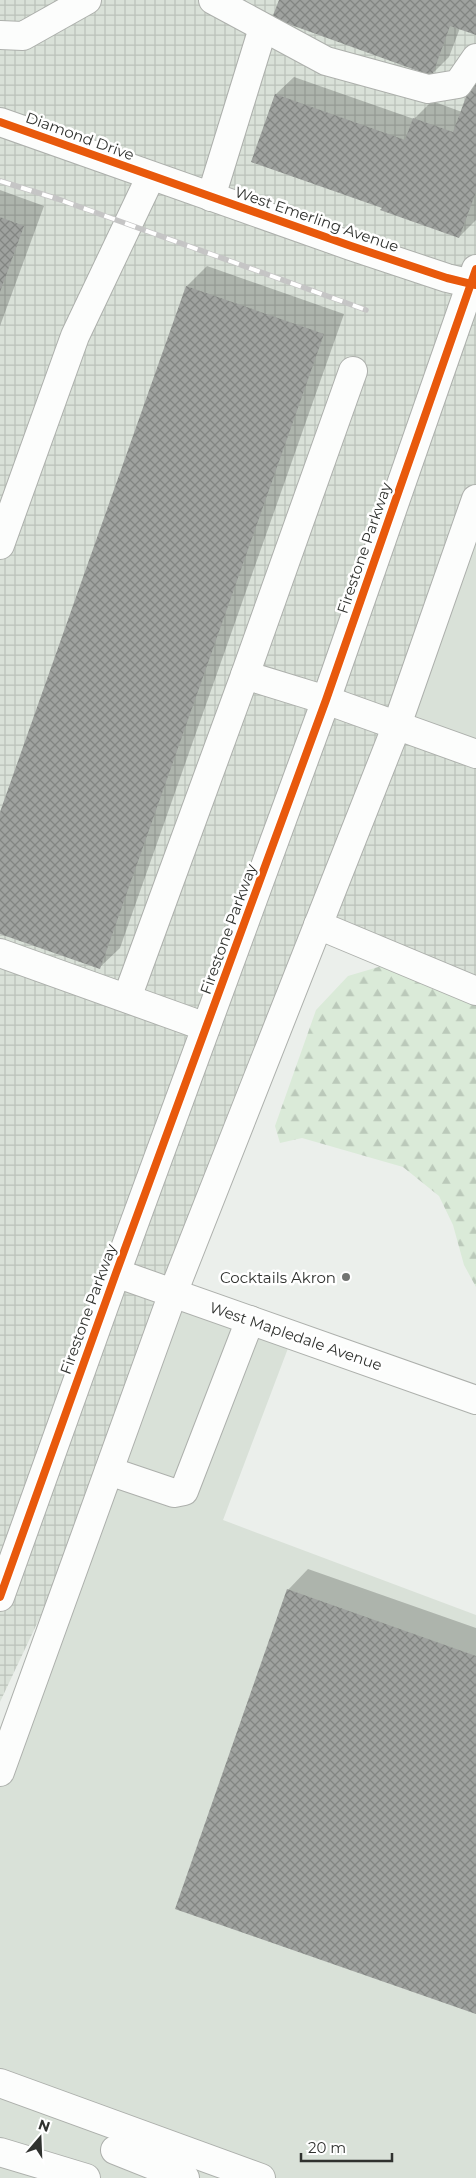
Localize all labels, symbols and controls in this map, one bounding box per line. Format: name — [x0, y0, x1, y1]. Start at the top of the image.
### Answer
street label: Diamond Drive — [23, 108, 137, 164]
street label: West Emerling Avenue — [233, 182, 401, 256]
street label: Firestone Parkway — [333, 479, 396, 616]
street label: Firestone Parkway — [196, 860, 261, 997]
street label: Firestone Parkway — [56, 1240, 121, 1377]
place label: Cocktails Akron — [220, 1268, 336, 1287]
marker: Cocktails Akron — [340, 1271, 352, 1283]
street label: West Mapledale Avenue — [207, 1297, 385, 1375]
north arrow — [15, 2113, 65, 2163]
text: N — [36, 2115, 53, 2136]
scale bar — [301, 2130, 392, 2162]
text: 20 m — [308, 2138, 346, 2157]

